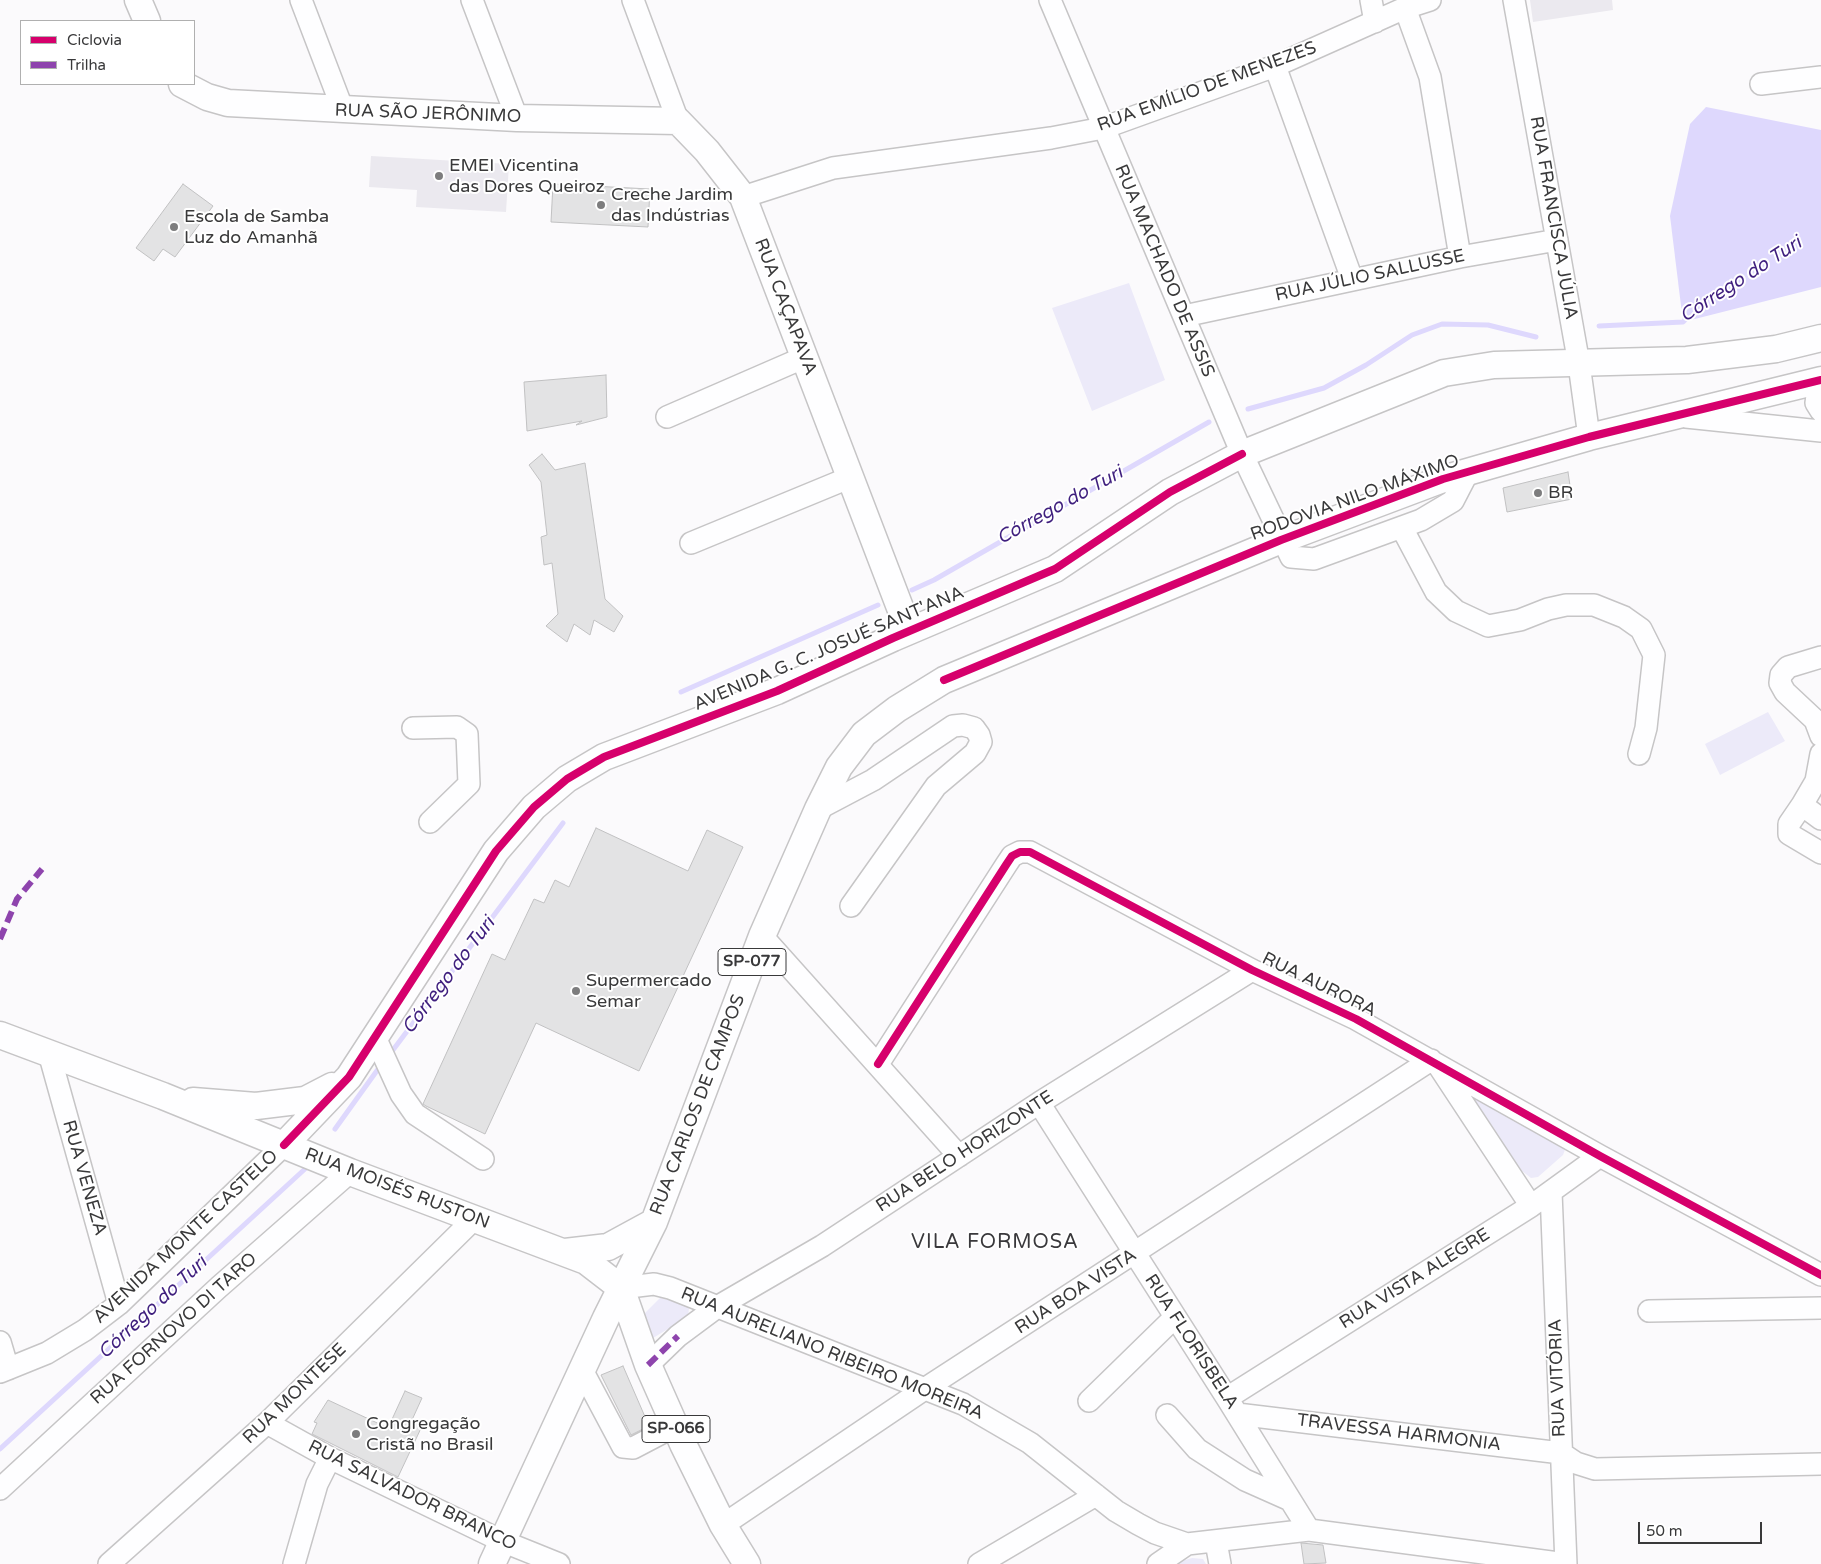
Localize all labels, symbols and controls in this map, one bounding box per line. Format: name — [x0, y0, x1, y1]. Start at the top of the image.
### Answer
legend — [20, 20, 195, 85]
text: Ciclovia — [67, 31, 122, 49]
street label: RUA EMÍLIO DE MENEZES — [1095, 37, 1319, 137]
text: Trilha — [67, 56, 106, 74]
street label: RUA SÃO JERÔNIMO — [334, 100, 522, 128]
street label: RUA FRANCISCA JÚLIA — [1524, 115, 1582, 321]
place label: EMEI Vicentina das Dores Queiroz — [449, 155, 605, 198]
street label: RUA MACHADO DE ASSIS — [1109, 162, 1219, 380]
marker: EMEI Vicentina das Dores Queiroz — [433, 170, 445, 182]
place label: Creche Jardim das Indústrias — [611, 184, 733, 226]
marker: Creche Jardim das Indústrias — [595, 199, 607, 211]
place label: Escola de Samba Luz do Amanhã — [184, 206, 329, 248]
marker: Escola de Samba Luz do Amanhã — [168, 221, 180, 233]
water label: Córrego do Turi — [1676, 232, 1806, 328]
street label: RUA CAÇAPAVA — [749, 235, 821, 379]
street label: RUA JÚLIO SALLUSSE — [1273, 245, 1467, 307]
street label: RODOVIA NILO MÁXIMO — [1248, 450, 1462, 546]
water label: Córrego do Turi — [993, 462, 1127, 550]
place label: BR — [1548, 482, 1573, 504]
marker: BR — [1532, 487, 1544, 499]
street label: AVENIDA G. C. JOSUÉ SANT'ANA — [691, 582, 967, 716]
water label: Córrego do Turi — [398, 913, 500, 1039]
street label: RUA AURORA — [1258, 948, 1380, 1022]
road number: SP-077 — [718, 949, 786, 976]
place label: Supermercado Semar — [586, 970, 712, 1012]
marker: Supermercado Semar — [570, 985, 582, 997]
street label: RUA CARLOS DE CAMPOS — [646, 992, 750, 1218]
street label: RUA BELO HORIZONTE — [872, 1087, 1058, 1217]
street label: RUA VENEZA — [57, 1118, 111, 1238]
street label: RUA MOISÉS RUSTON — [302, 1144, 492, 1234]
street label: AVENIDA MONTE CASTELO — [89, 1146, 283, 1328]
street label: RUA VISTA ALEGRE — [1336, 1224, 1494, 1334]
district label: VILA FORMOSA — [910, 1231, 1080, 1255]
street label: RUA BOA VISTA — [1011, 1245, 1141, 1339]
street label: RUA FORNOVO DI TARO — [86, 1248, 262, 1410]
water label: Córrego do Turi — [94, 1252, 212, 1364]
street label: RUA FLORISBELA — [1139, 1270, 1243, 1414]
street label: RUA AURELIANO RIBEIRO MOREIRA — [677, 1283, 987, 1425]
street label: RUA VITÓRIA — [1545, 1318, 1571, 1438]
street label: RUA MONTESE — [239, 1339, 351, 1449]
street label: TRAVESSA HARMONIA — [1296, 1410, 1502, 1456]
place label: Congregação Cristã no Brasil — [366, 1413, 494, 1456]
road number: SP-066 — [642, 1416, 710, 1442]
marker: Congregação Cristã no Brasil — [350, 1428, 362, 1440]
street label: RUA SALVADOR BRANCO — [304, 1436, 520, 1556]
scale bar — [1641, 1512, 1765, 1544]
text: 50 m — [1646, 1522, 1683, 1540]

